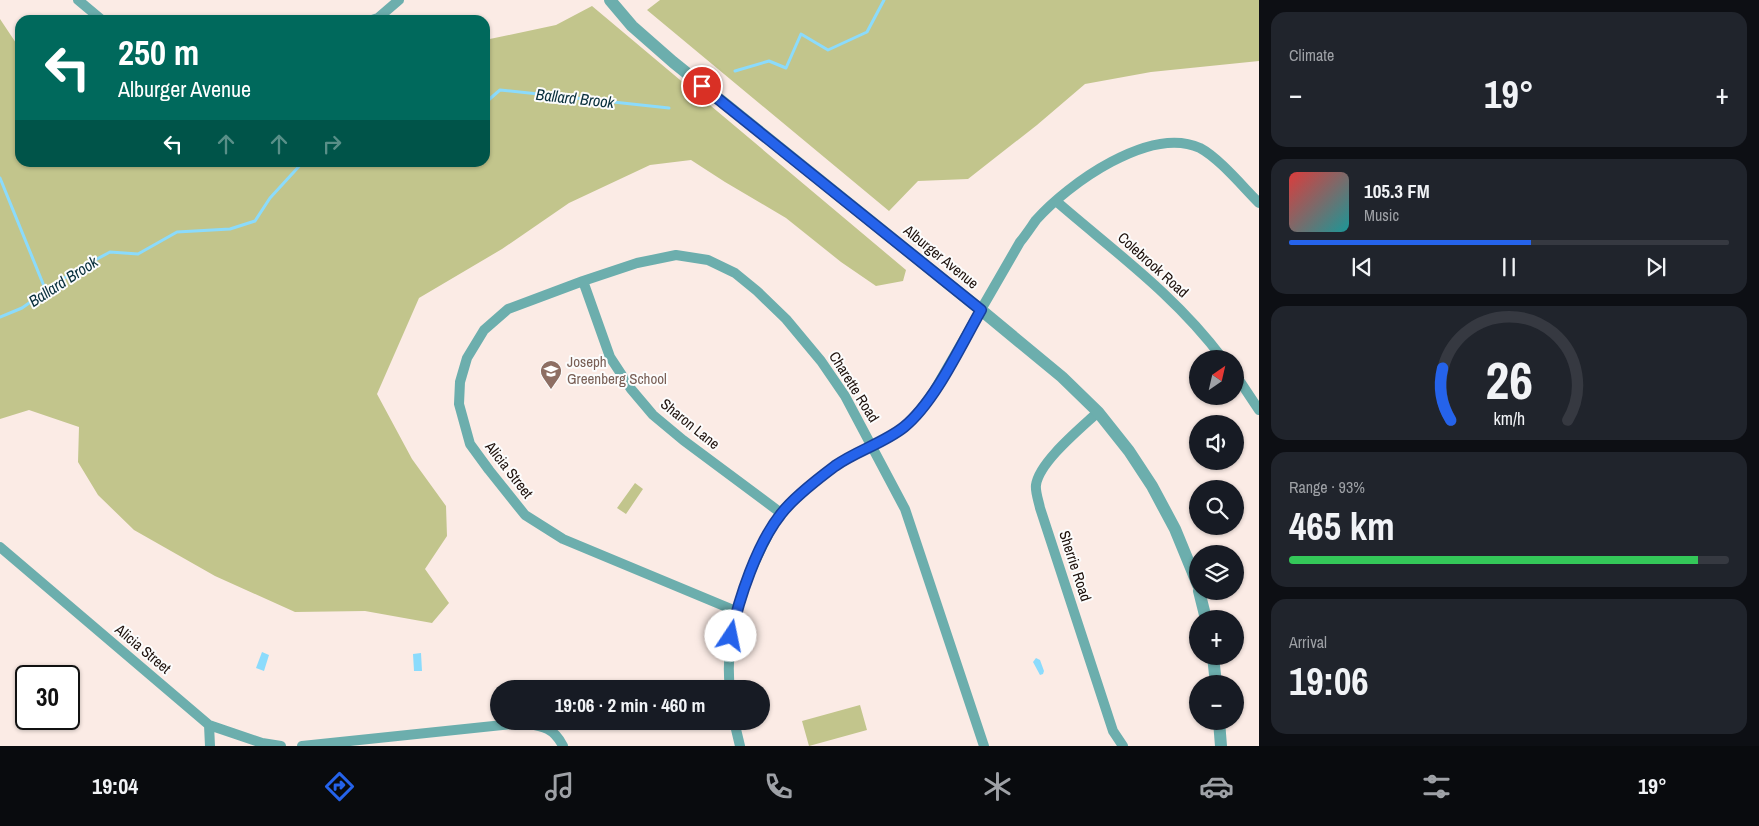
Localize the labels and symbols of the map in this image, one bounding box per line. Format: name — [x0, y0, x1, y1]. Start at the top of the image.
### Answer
pin — [681, 65, 723, 107]
water label: Ballard Brook — [535, 83, 616, 113]
street label: Alburger Avenue — [899, 219, 983, 293]
street label: Colebrook Road — [1113, 227, 1193, 302]
water label: Ballard Brook — [24, 250, 102, 312]
street label: Charette Road — [824, 347, 885, 426]
north arrow — [1189, 350, 1244, 405]
place label: Joseph Greenberg School — [567, 351, 667, 389]
school or university icon: Joseph Greenberg School — [539, 359, 563, 390]
street label: Sharon Lane — [656, 393, 724, 454]
street label: Alicia Street — [480, 436, 539, 503]
street label: Sherrie Road — [1054, 528, 1097, 604]
position arrow — [704, 609, 756, 661]
street label: Alicia Street — [110, 618, 176, 679]
speed limit sign: 30 — [15, 665, 80, 730]

